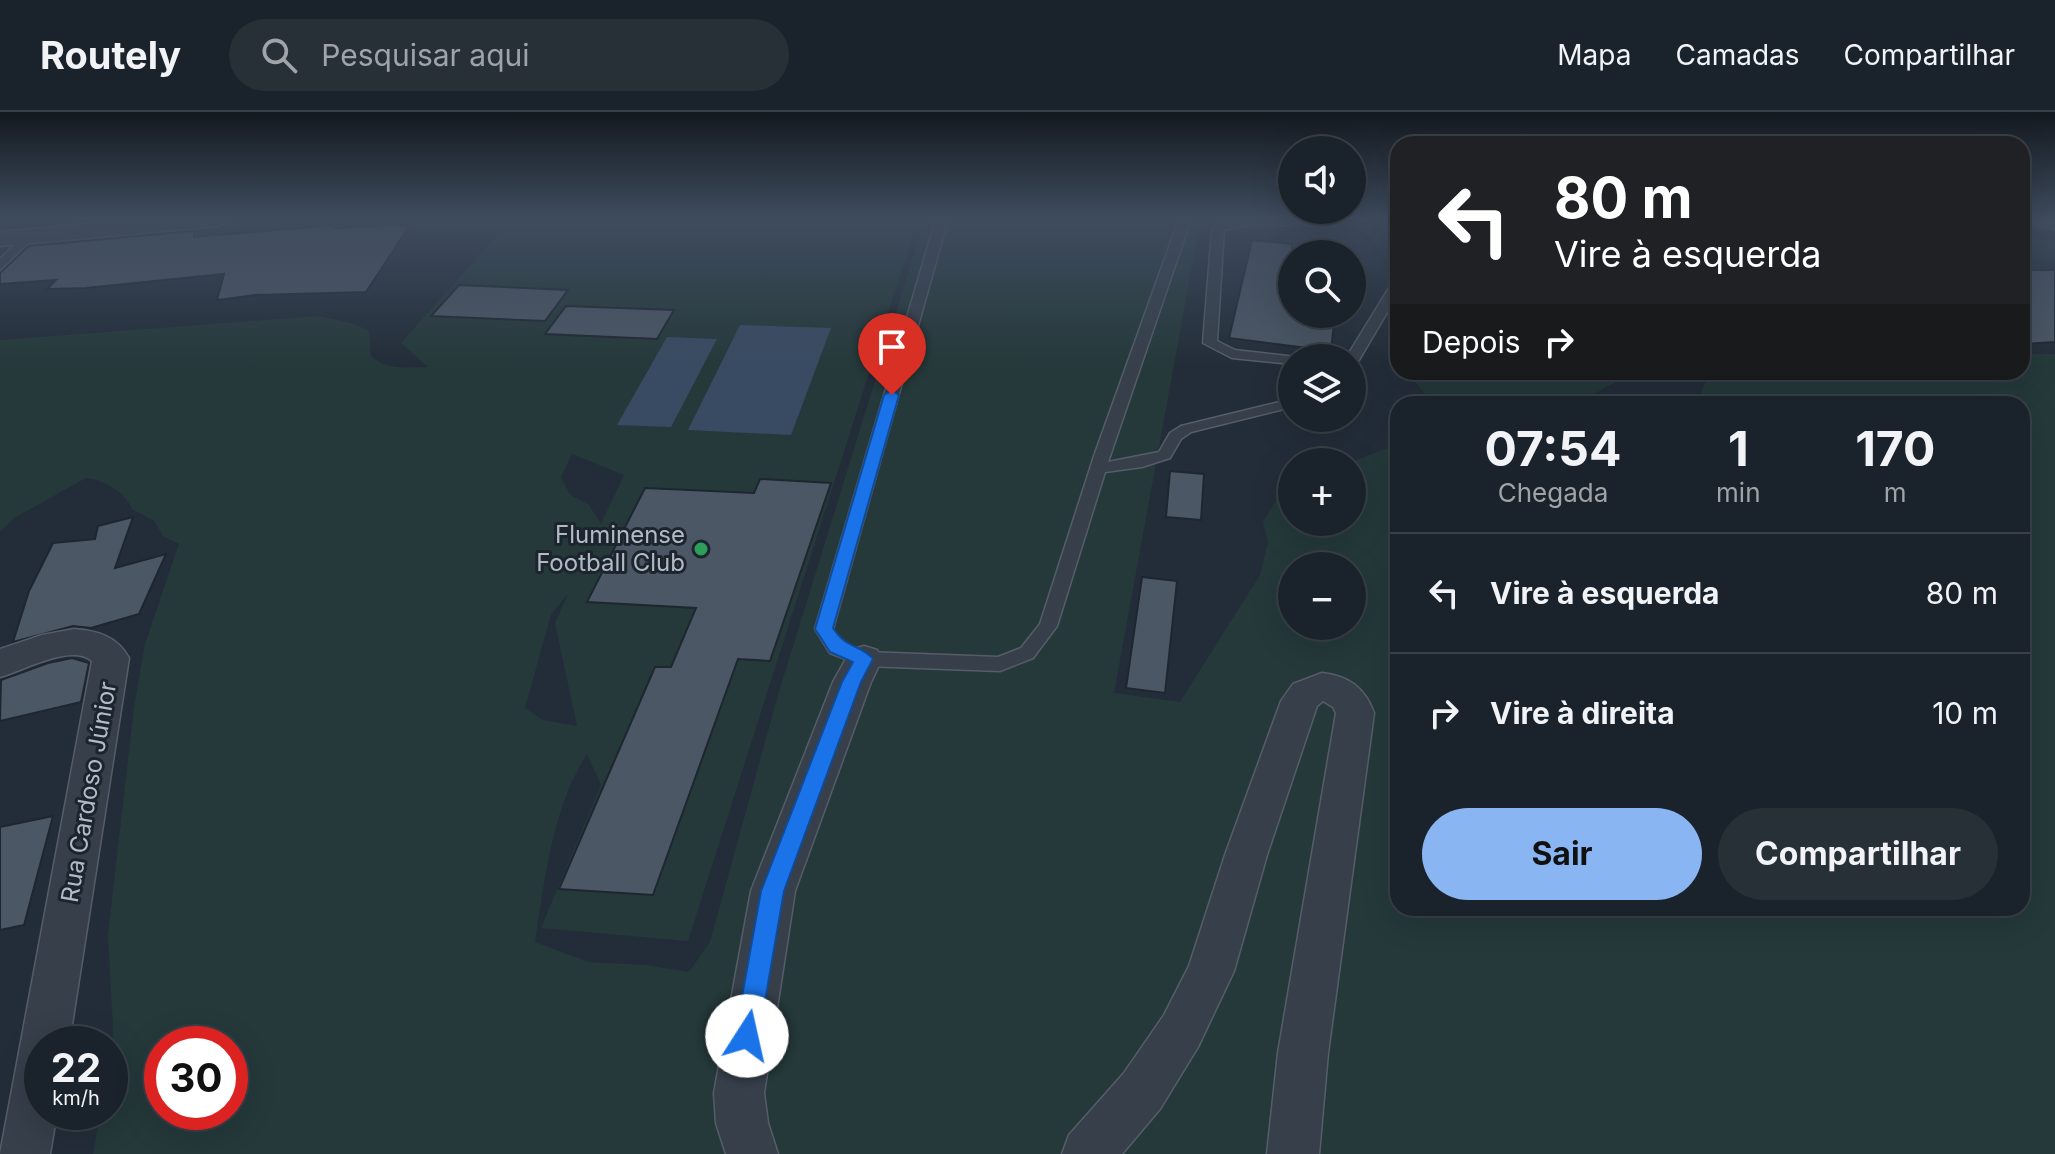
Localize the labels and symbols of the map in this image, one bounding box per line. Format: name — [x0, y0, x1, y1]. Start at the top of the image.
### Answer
pin — [858, 313, 926, 395]
place label: Fluminense Football Club — [536, 520, 685, 577]
marker: Fluminense Football Club — [692, 540, 710, 558]
street label: Rua Cardoso Júnior — [55, 679, 122, 905]
position arrow — [705, 994, 789, 1078]
speed limit sign: 30 — [144, 1026, 248, 1130]

